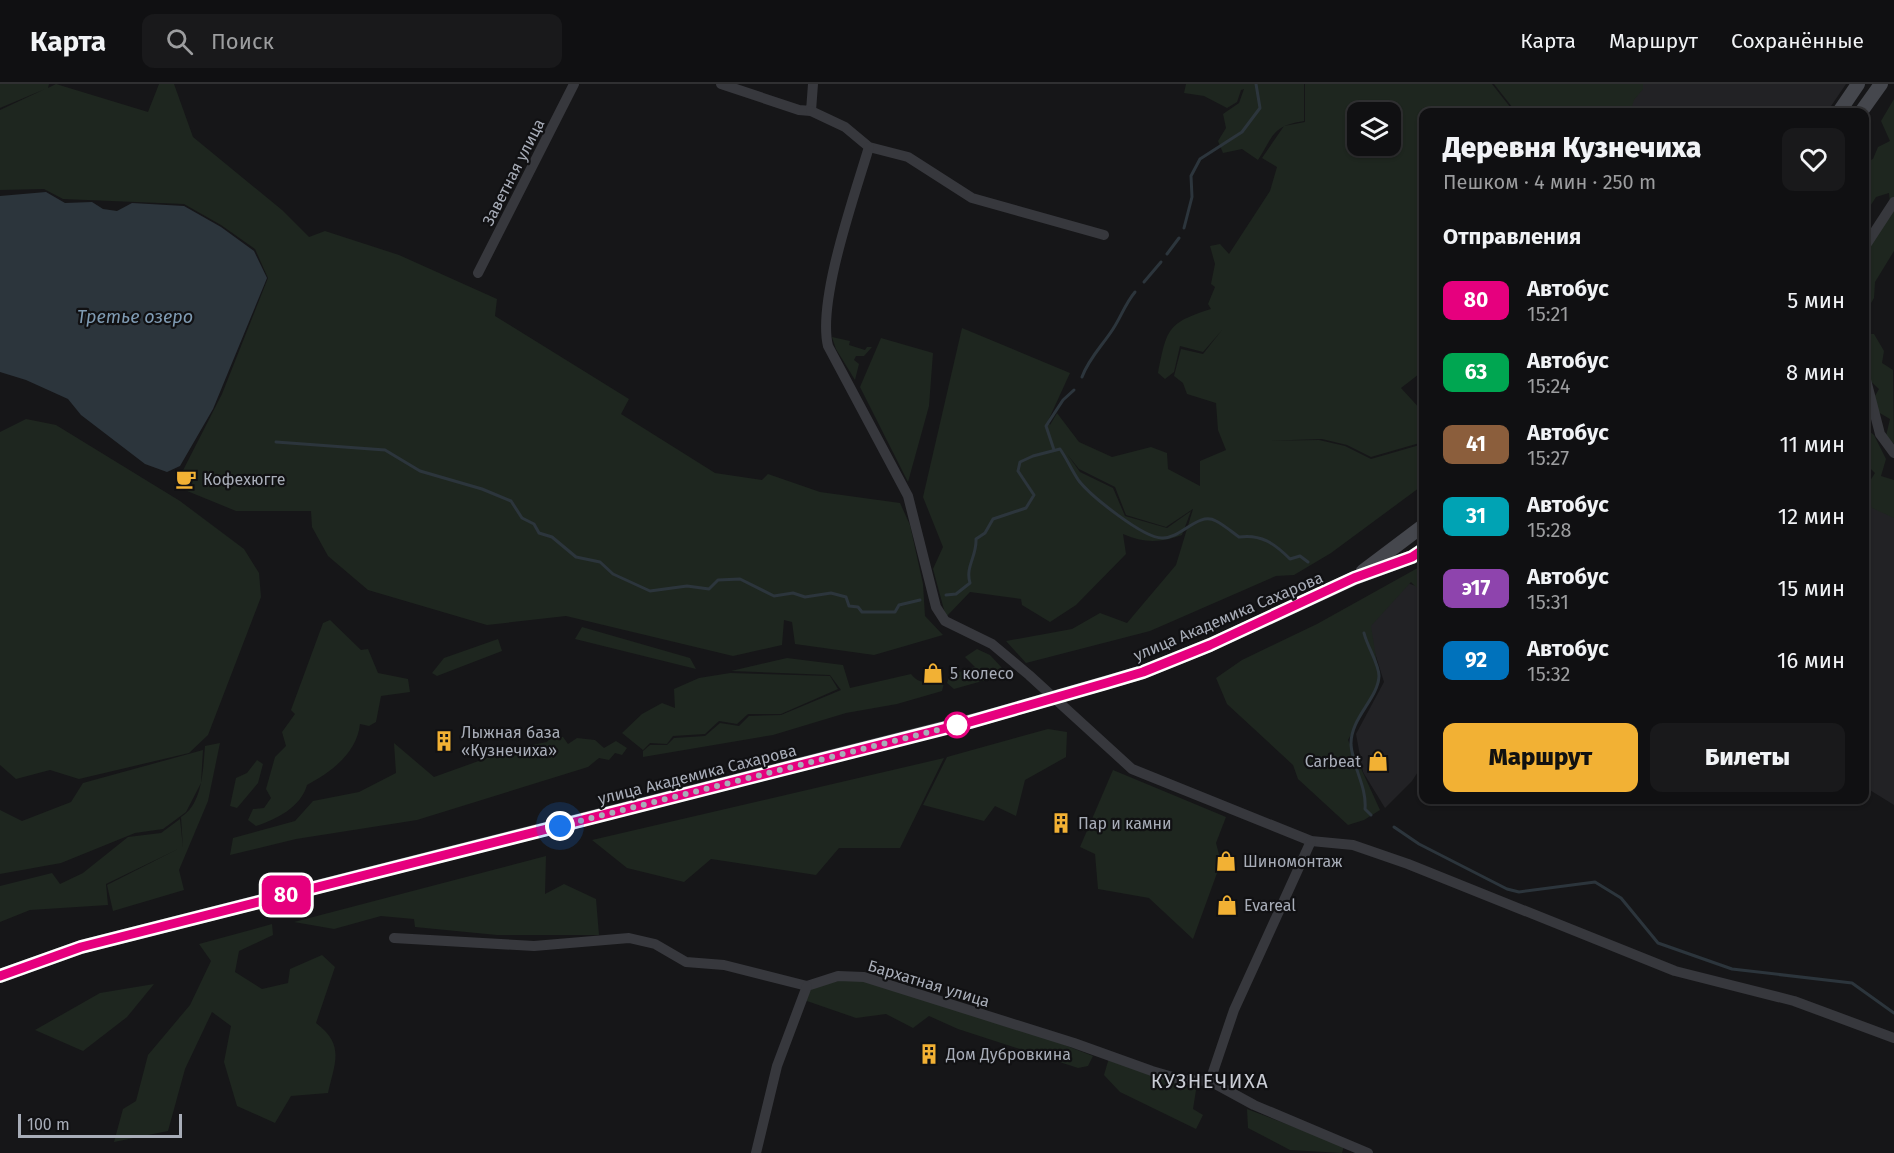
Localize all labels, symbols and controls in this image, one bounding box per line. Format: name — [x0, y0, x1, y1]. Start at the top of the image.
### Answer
search box — [142, 14, 562, 68]
text: Карта — [30, 25, 106, 58]
icon: search — [163, 25, 196, 58]
text: Поиск — [211, 28, 274, 55]
text: Карта — [1520, 28, 1576, 54]
text: Маршрут — [1609, 28, 1698, 54]
text: Сохранённые — [1731, 28, 1864, 54]
map controls — [1347, 102, 1401, 156]
button: layers — [1347, 102, 1401, 156]
street label: Заветная улица — [478, 116, 549, 229]
button: heart — [1782, 128, 1845, 191]
text: Деревня Кузнечиха — [1443, 131, 1701, 164]
text: Пешком · 4 мин · 250 m — [1443, 170, 1656, 194]
text: Отправления — [1443, 223, 1581, 250]
text: Автобус — [1527, 275, 1609, 302]
text: 80 — [1464, 287, 1488, 313]
text: 5 мин — [1787, 287, 1845, 314]
text: 15:21 — [1527, 302, 1569, 326]
water label: Третье озеро — [77, 306, 193, 328]
text: Автобус — [1527, 347, 1609, 374]
text: 63 — [1465, 359, 1487, 385]
text: 8 мин — [1786, 359, 1845, 386]
text: 15:24 — [1527, 374, 1570, 398]
text: Автобус — [1527, 419, 1609, 446]
text: 41 — [1466, 431, 1486, 457]
text: 11 мин — [1779, 431, 1845, 458]
text: 15:27 — [1527, 446, 1569, 470]
cafe icon: Кофехюгге — [174, 467, 198, 491]
place label: Кофехюгге — [203, 470, 286, 489]
text: Автобус — [1527, 491, 1609, 518]
text: 31 — [1466, 503, 1486, 529]
text: 12 мин — [1778, 503, 1845, 530]
text: 15:28 — [1527, 518, 1571, 542]
text: Автобус — [1527, 563, 1609, 590]
street label: улица Академика Сахарова — [1131, 568, 1326, 665]
text: э17 — [1462, 575, 1490, 601]
text: 15 мин — [1778, 575, 1845, 602]
text: 15:31 — [1527, 590, 1569, 614]
text: Автобус — [1527, 635, 1609, 662]
text: 92 — [1465, 647, 1487, 673]
text: 16 мин — [1777, 647, 1845, 674]
shop icon: 5 колесо — [921, 661, 945, 685]
text: 15:32 — [1527, 662, 1570, 686]
place label: 5 колесо — [950, 664, 1014, 683]
unlabelled marker — [944, 712, 970, 738]
place label: Лыжная база «Кузнечиха» — [461, 723, 560, 760]
button: Маршрут — [1443, 723, 1638, 792]
button: Билеты — [1650, 723, 1845, 792]
building icon: Лыжная база «Кузнечиха» — [432, 729, 456, 753]
street label: улица Академика Сахарова — [596, 741, 798, 808]
shop icon: Carbeat — [1366, 749, 1390, 773]
place label: Carbeat — [1305, 752, 1361, 771]
your location — [545, 811, 575, 841]
building icon: Пар и камни — [1049, 811, 1073, 835]
place label: Пар и камни — [1078, 814, 1172, 833]
shop icon: Шиномонтаж — [1214, 849, 1238, 873]
place label: Шиномонтаж — [1243, 852, 1343, 871]
line badge: 80 — [259, 876, 313, 914]
text: 80 — [274, 882, 298, 908]
shop icon: Evareal — [1215, 893, 1239, 917]
place label: Evareal — [1244, 896, 1296, 915]
street label: Бархатная улица — [866, 956, 992, 1011]
building icon: Дом Дубровкина — [917, 1042, 941, 1066]
place label: Дом Дубровкина — [945, 1045, 1071, 1064]
district label: КУЗНЕЧИХА — [1151, 1069, 1269, 1093]
scale bar — [18, 1111, 182, 1138]
text: 100 m — [27, 1115, 70, 1134]

